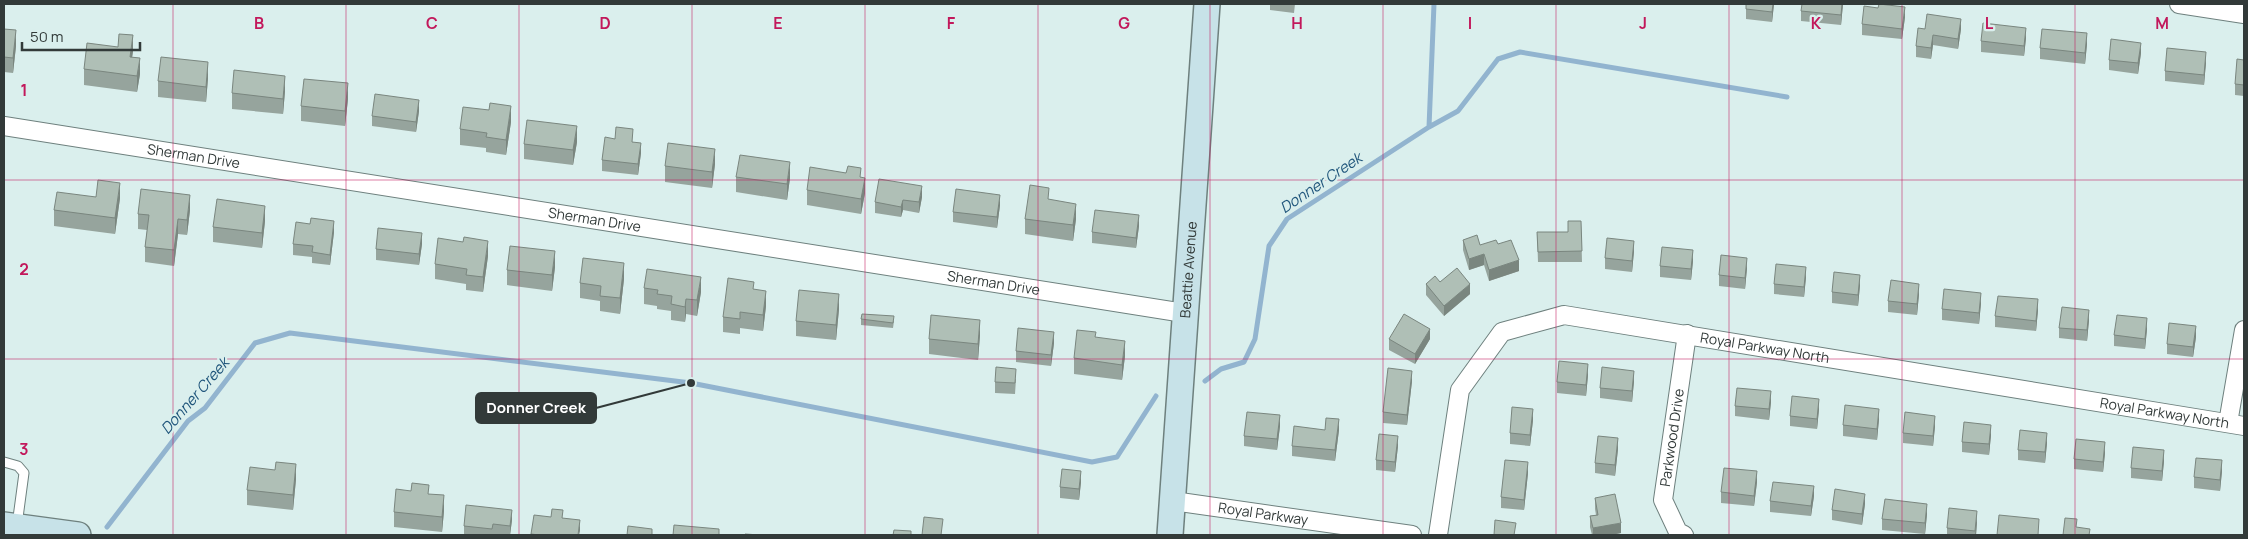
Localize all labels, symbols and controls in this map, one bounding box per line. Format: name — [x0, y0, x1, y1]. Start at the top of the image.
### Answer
text: B — [254, 12, 264, 34]
text: C — [426, 12, 438, 34]
text: D — [599, 12, 611, 34]
text: E — [773, 12, 783, 34]
text: F — [947, 12, 956, 34]
text: G — [1118, 12, 1130, 34]
text: H — [1291, 12, 1303, 34]
text: I — [1468, 12, 1472, 34]
text: J — [1639, 12, 1647, 34]
text: K — [1811, 12, 1822, 34]
text: L — [1985, 12, 1994, 34]
text: M — [2155, 12, 2169, 34]
scale bar — [22, 20, 140, 52]
text: 50 m — [30, 26, 64, 47]
text: 1 — [20, 79, 28, 101]
street label: Sherman Drive — [146, 139, 242, 172]
water label: Donner Creek — [1276, 146, 1368, 218]
street label: Sherman Drive — [547, 202, 643, 236]
street label: Beattie Avenue — [1175, 221, 1201, 319]
text: 2 — [19, 258, 29, 280]
street label: Sherman Drive — [946, 266, 1042, 299]
street label: Royal Parkway North — [1699, 327, 1831, 367]
water label: Donner Creek — [156, 351, 235, 438]
street label: Parkwood Drive — [1655, 387, 1688, 488]
callout: Donner Creek — [476, 393, 596, 423]
street label: Royal Parkway North — [2099, 393, 2231, 432]
text: Donner Creek — [486, 397, 587, 418]
text: 3 — [19, 438, 29, 460]
street label: Royal Parkway — [1217, 498, 1310, 529]

